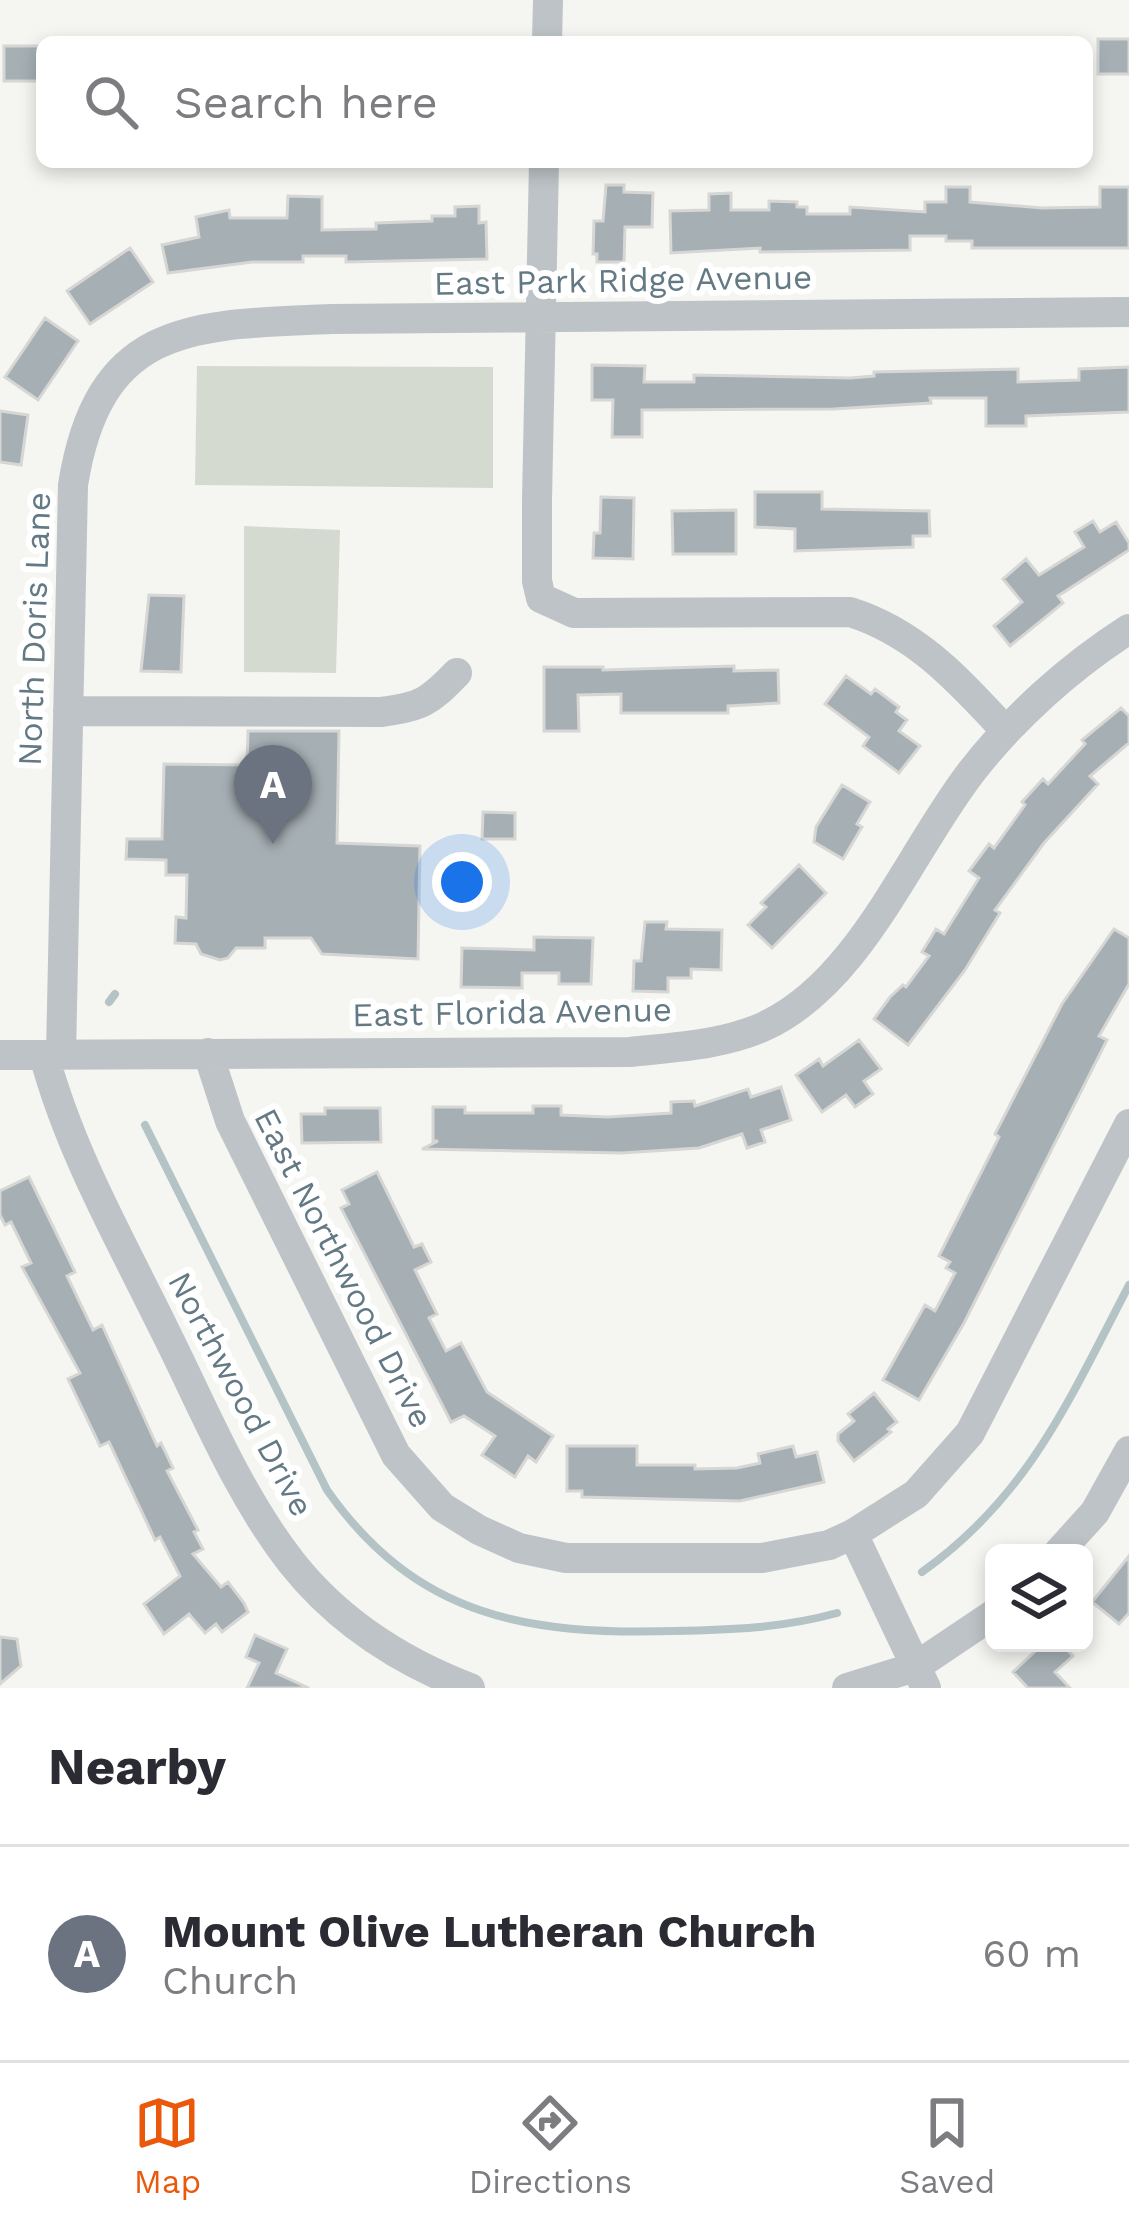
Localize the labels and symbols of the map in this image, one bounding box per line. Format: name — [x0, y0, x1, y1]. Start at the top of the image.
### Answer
street label: East Park Ridge Avenue — [434, 257, 812, 303]
street label: North Doris Lane — [10, 491, 58, 767]
pin: A — [234, 745, 312, 844]
your location — [432, 852, 492, 912]
street label: East Florida Avenue — [352, 990, 672, 1034]
street label: East Northwood Drive — [246, 1102, 442, 1434]
street label: Northwood Drive — [160, 1265, 322, 1523]

